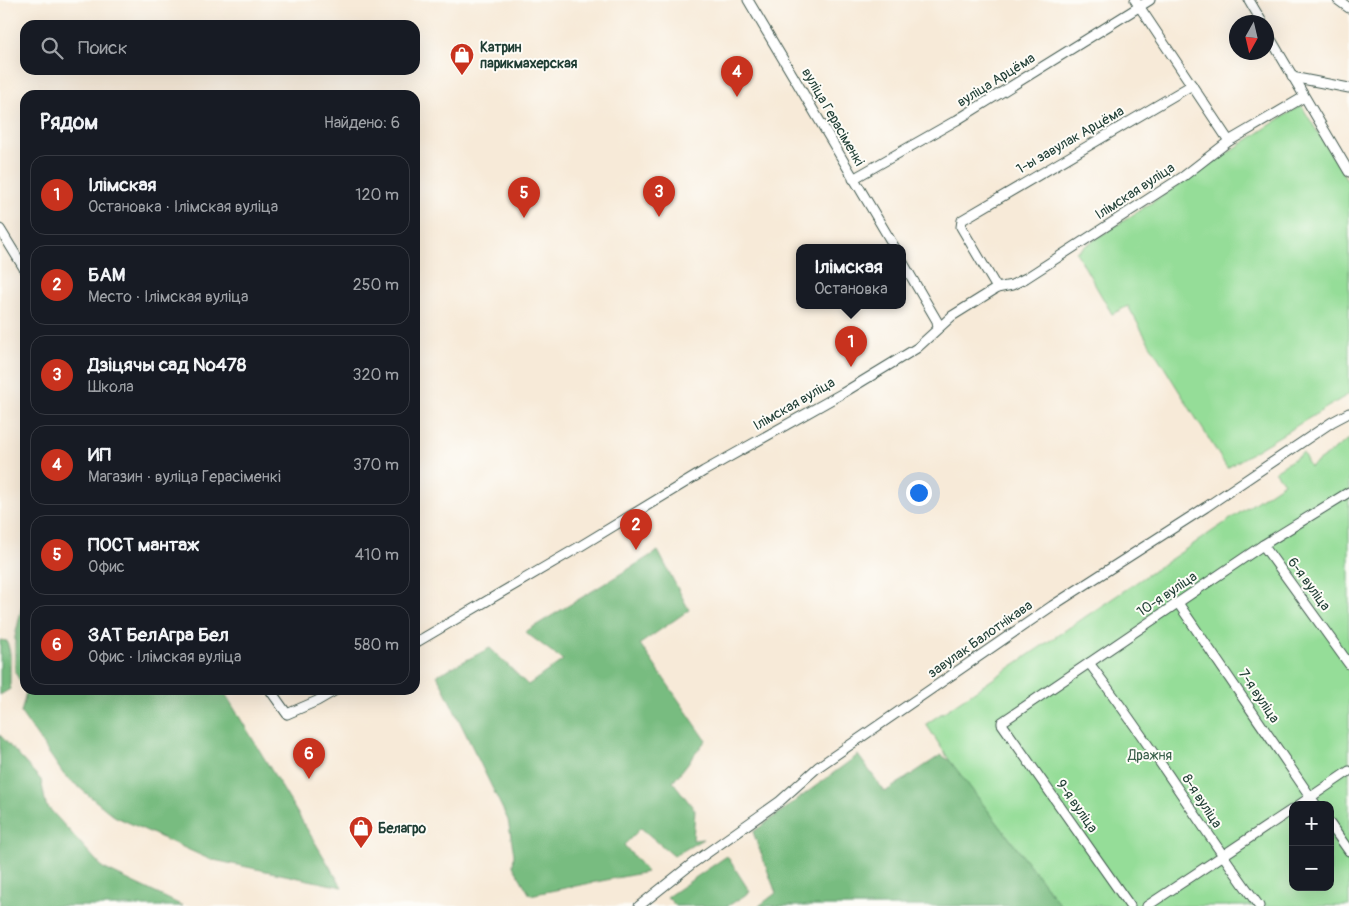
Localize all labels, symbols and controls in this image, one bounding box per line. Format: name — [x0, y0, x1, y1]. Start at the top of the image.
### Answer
north arrow — [1229, 15, 1274, 60]
search box — [20, 20, 420, 75]
icon: search — [38, 34, 66, 62]
text: Поиск — [78, 36, 128, 60]
place label: Катрин парикмахерская — [480, 39, 578, 72]
shop icon: Катрин парикмахерская — [449, 42, 475, 76]
street label: вуліца Арцёма — [954, 49, 1038, 111]
pin: 4 — [721, 56, 753, 97]
street label: вуліца Герасіменкі — [798, 65, 868, 169]
street label: 1-ы завулак Арцёма — [1013, 102, 1127, 178]
text: Рядом — [40, 109, 98, 136]
text: Найдено: 6 — [324, 113, 400, 133]
street label: Ілімская вуліца — [1092, 159, 1178, 223]
text: Ілімская — [88, 173, 156, 197]
pin: 3 — [643, 176, 675, 217]
pin: 5 — [508, 177, 540, 218]
text: 1 — [54, 185, 60, 205]
text: 120 m — [355, 185, 399, 205]
text: Остановка · Ілімская вуліца — [88, 197, 278, 217]
popup — [796, 244, 906, 309]
text: Ілімская — [814, 255, 883, 279]
text: БАМ — [88, 263, 125, 287]
text: 2 — [53, 275, 61, 295]
text: 250 m — [353, 275, 399, 295]
text: Остановка — [814, 279, 888, 299]
text: Место · Ілімская вуліца — [88, 287, 249, 307]
pin: 1 — [835, 326, 867, 367]
text: Дзіцячы сад №478 — [88, 353, 246, 377]
text: 3 — [53, 365, 61, 385]
text: 320 m — [353, 365, 399, 385]
street label: Ілімская вуліца — [750, 374, 838, 434]
text: Школа — [88, 377, 134, 397]
text: ИП — [88, 443, 111, 467]
text: 4 — [52, 455, 62, 475]
text: 370 m — [353, 455, 399, 475]
text: Магазин · вуліца Герасіменкі — [88, 467, 281, 487]
your location — [906, 480, 932, 506]
pin: 2 — [620, 509, 652, 550]
text: ПОСТ мантаж — [88, 533, 199, 557]
text: 5 — [53, 545, 61, 565]
text: 410 m — [355, 545, 399, 565]
street label: 6-я вуліца — [1284, 554, 1334, 614]
text: Офис — [88, 557, 125, 577]
street label: 10-я вуліца — [1134, 568, 1200, 620]
street label: завулак Балотнікава — [924, 597, 1036, 681]
text: ЗАТ БелАгра Бел — [88, 623, 229, 647]
text: 6 — [52, 635, 62, 655]
text: 580 m — [354, 635, 399, 655]
text: Офис · Ілімская вуліца — [88, 647, 241, 667]
street label: 7-я вуліца — [1235, 666, 1283, 726]
pin: 6 — [293, 738, 325, 779]
park label: Дражня — [1127, 747, 1172, 764]
street label: 8-я вуліца — [1178, 771, 1226, 831]
street label: 9-я вуліца — [1053, 776, 1101, 836]
map controls — [1289, 801, 1334, 891]
button: + — [1289, 801, 1334, 846]
shop icon: Белагро — [348, 815, 374, 849]
place label: Белагро — [378, 820, 427, 837]
button: − — [1289, 846, 1334, 891]

